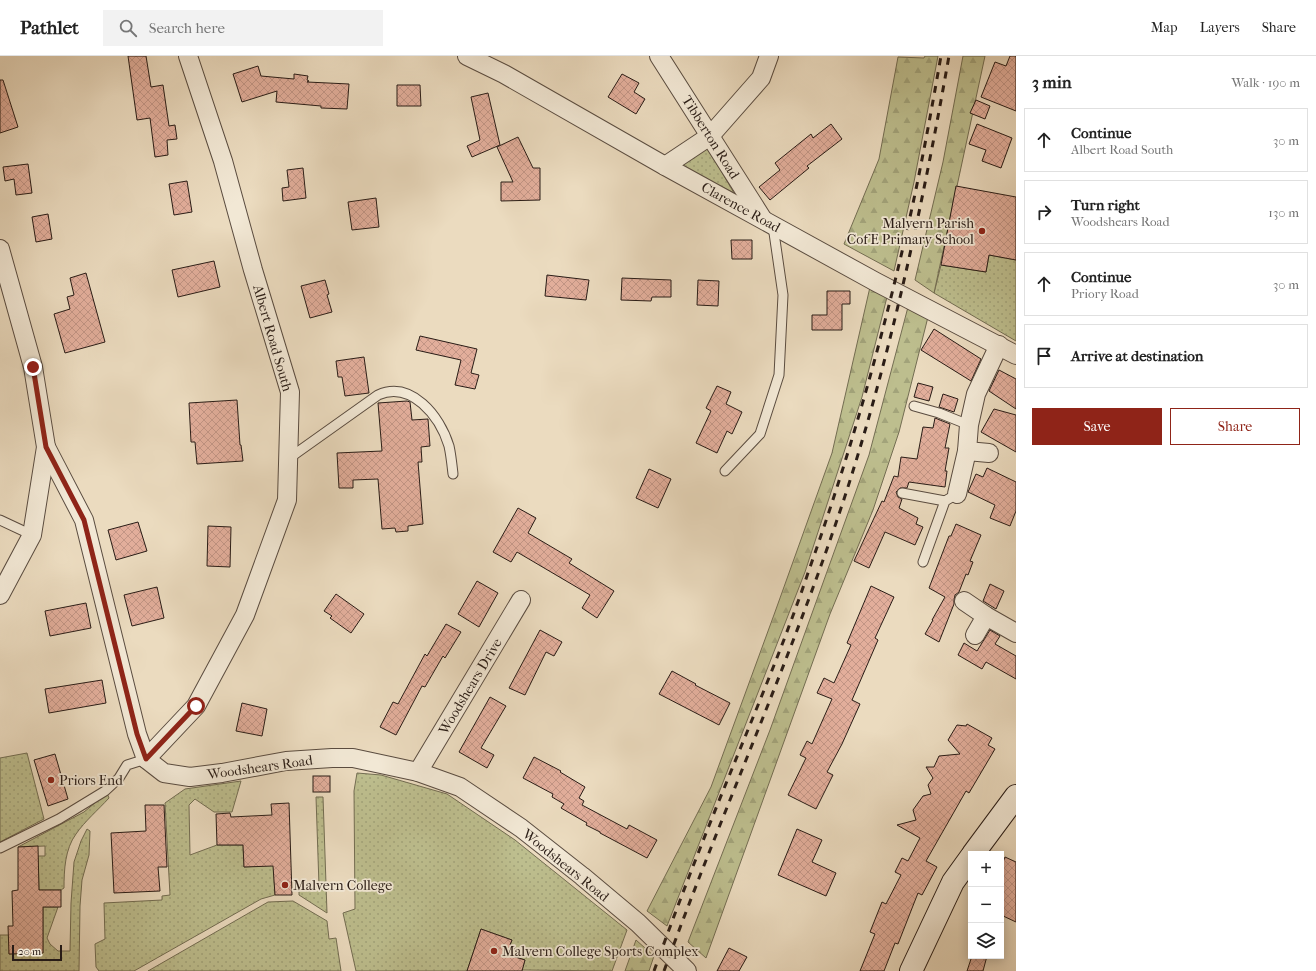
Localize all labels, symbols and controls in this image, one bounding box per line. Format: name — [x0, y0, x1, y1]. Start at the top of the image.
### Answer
search box — [103, 10, 383, 46]
text: Pathlet — [20, 17, 79, 39]
icon: search — [117, 17, 139, 39]
text: Search here — [149, 19, 225, 37]
text: Map — [1151, 19, 1178, 36]
text: Layers — [1200, 19, 1240, 36]
text: Share — [1262, 19, 1296, 36]
text: 3 min — [1032, 72, 1072, 92]
text: Walk · 190 m — [1231, 75, 1300, 90]
street label: Tibberton Road — [678, 92, 743, 182]
text: Continue — [1071, 124, 1131, 142]
icon: ahead — [1033, 129, 1055, 151]
text: 30 m — [1273, 133, 1299, 148]
text: Albert Road South — [1071, 142, 1173, 157]
street label: Clarence Road — [698, 179, 784, 236]
text: Turn right — [1071, 196, 1140, 214]
icon: right — [1033, 201, 1055, 223]
text: 130 m — [1268, 205, 1299, 220]
text: Woodshears Road — [1071, 214, 1170, 229]
place label: Malvern Parish CofE Primary School — [847, 215, 974, 248]
marker: Malvern Parish CofE Primary School — [977, 226, 987, 236]
text: Continue — [1071, 268, 1131, 286]
icon: ahead — [1033, 273, 1055, 295]
text: 30 m — [1273, 277, 1299, 292]
street label: Albert Road South — [249, 282, 296, 394]
text: Priory Road — [1071, 286, 1139, 301]
icon: arrive — [1033, 345, 1055, 367]
text: Arrive at destination — [1071, 347, 1203, 365]
route end — [24, 358, 42, 376]
button: Save — [1032, 408, 1162, 445]
button: Share — [1170, 408, 1300, 445]
street label: Woodshears Drive — [434, 635, 506, 738]
route start — [187, 697, 205, 715]
street label: Woodshears Road — [205, 752, 314, 783]
place label: Priors End — [59, 772, 123, 789]
marker: Priors End — [46, 775, 56, 785]
street label: Woodshears Road — [518, 825, 613, 906]
map controls — [968, 851, 1004, 959]
button: + — [968, 851, 1004, 887]
place label: Malvern College — [293, 877, 392, 894]
marker: Malvern College — [280, 880, 290, 890]
button: − — [968, 887, 1004, 923]
button: layers — [968, 923, 1004, 959]
scale bar — [12, 943, 62, 962]
place label: Malvern College Sports Complex — [502, 943, 699, 960]
text: 20 m — [18, 945, 41, 958]
marker: Malvern College Sports Complex — [489, 946, 499, 956]

